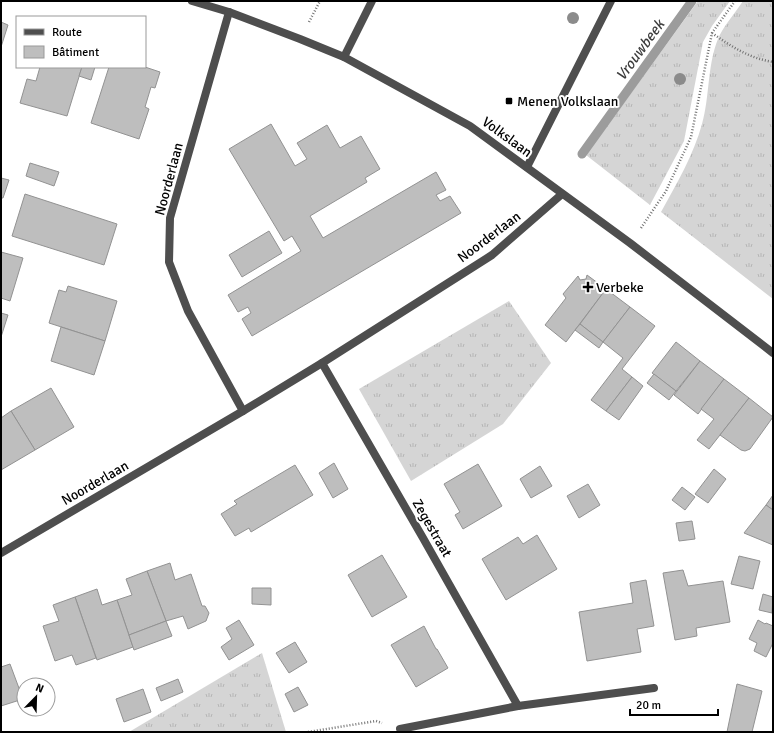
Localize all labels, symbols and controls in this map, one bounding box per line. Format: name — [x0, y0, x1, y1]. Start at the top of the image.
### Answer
water label: Vrouwbeek — [612, 15, 669, 84]
legend — [16, 16, 146, 68]
text: Route — [52, 25, 82, 40]
text: Bâtiment — [52, 45, 99, 60]
place label: Menen Volkslaan — [517, 93, 619, 110]
marker: Menen Volkslaan — [504, 96, 514, 106]
street label: Volkslaan — [479, 113, 535, 161]
street label: Noorderlaan — [151, 141, 187, 217]
street label: Noorderlaan — [454, 208, 524, 266]
place label: Verbeke — [596, 279, 644, 296]
marker: Verbeke — [583, 282, 593, 292]
street label: Noorderlaan — [58, 457, 132, 509]
street label: Zegestraat — [409, 496, 455, 560]
north arrow — [16, 677, 56, 717]
text: N — [34, 681, 46, 696]
scale bar — [630, 691, 718, 717]
text: 20 m — [636, 698, 661, 713]

